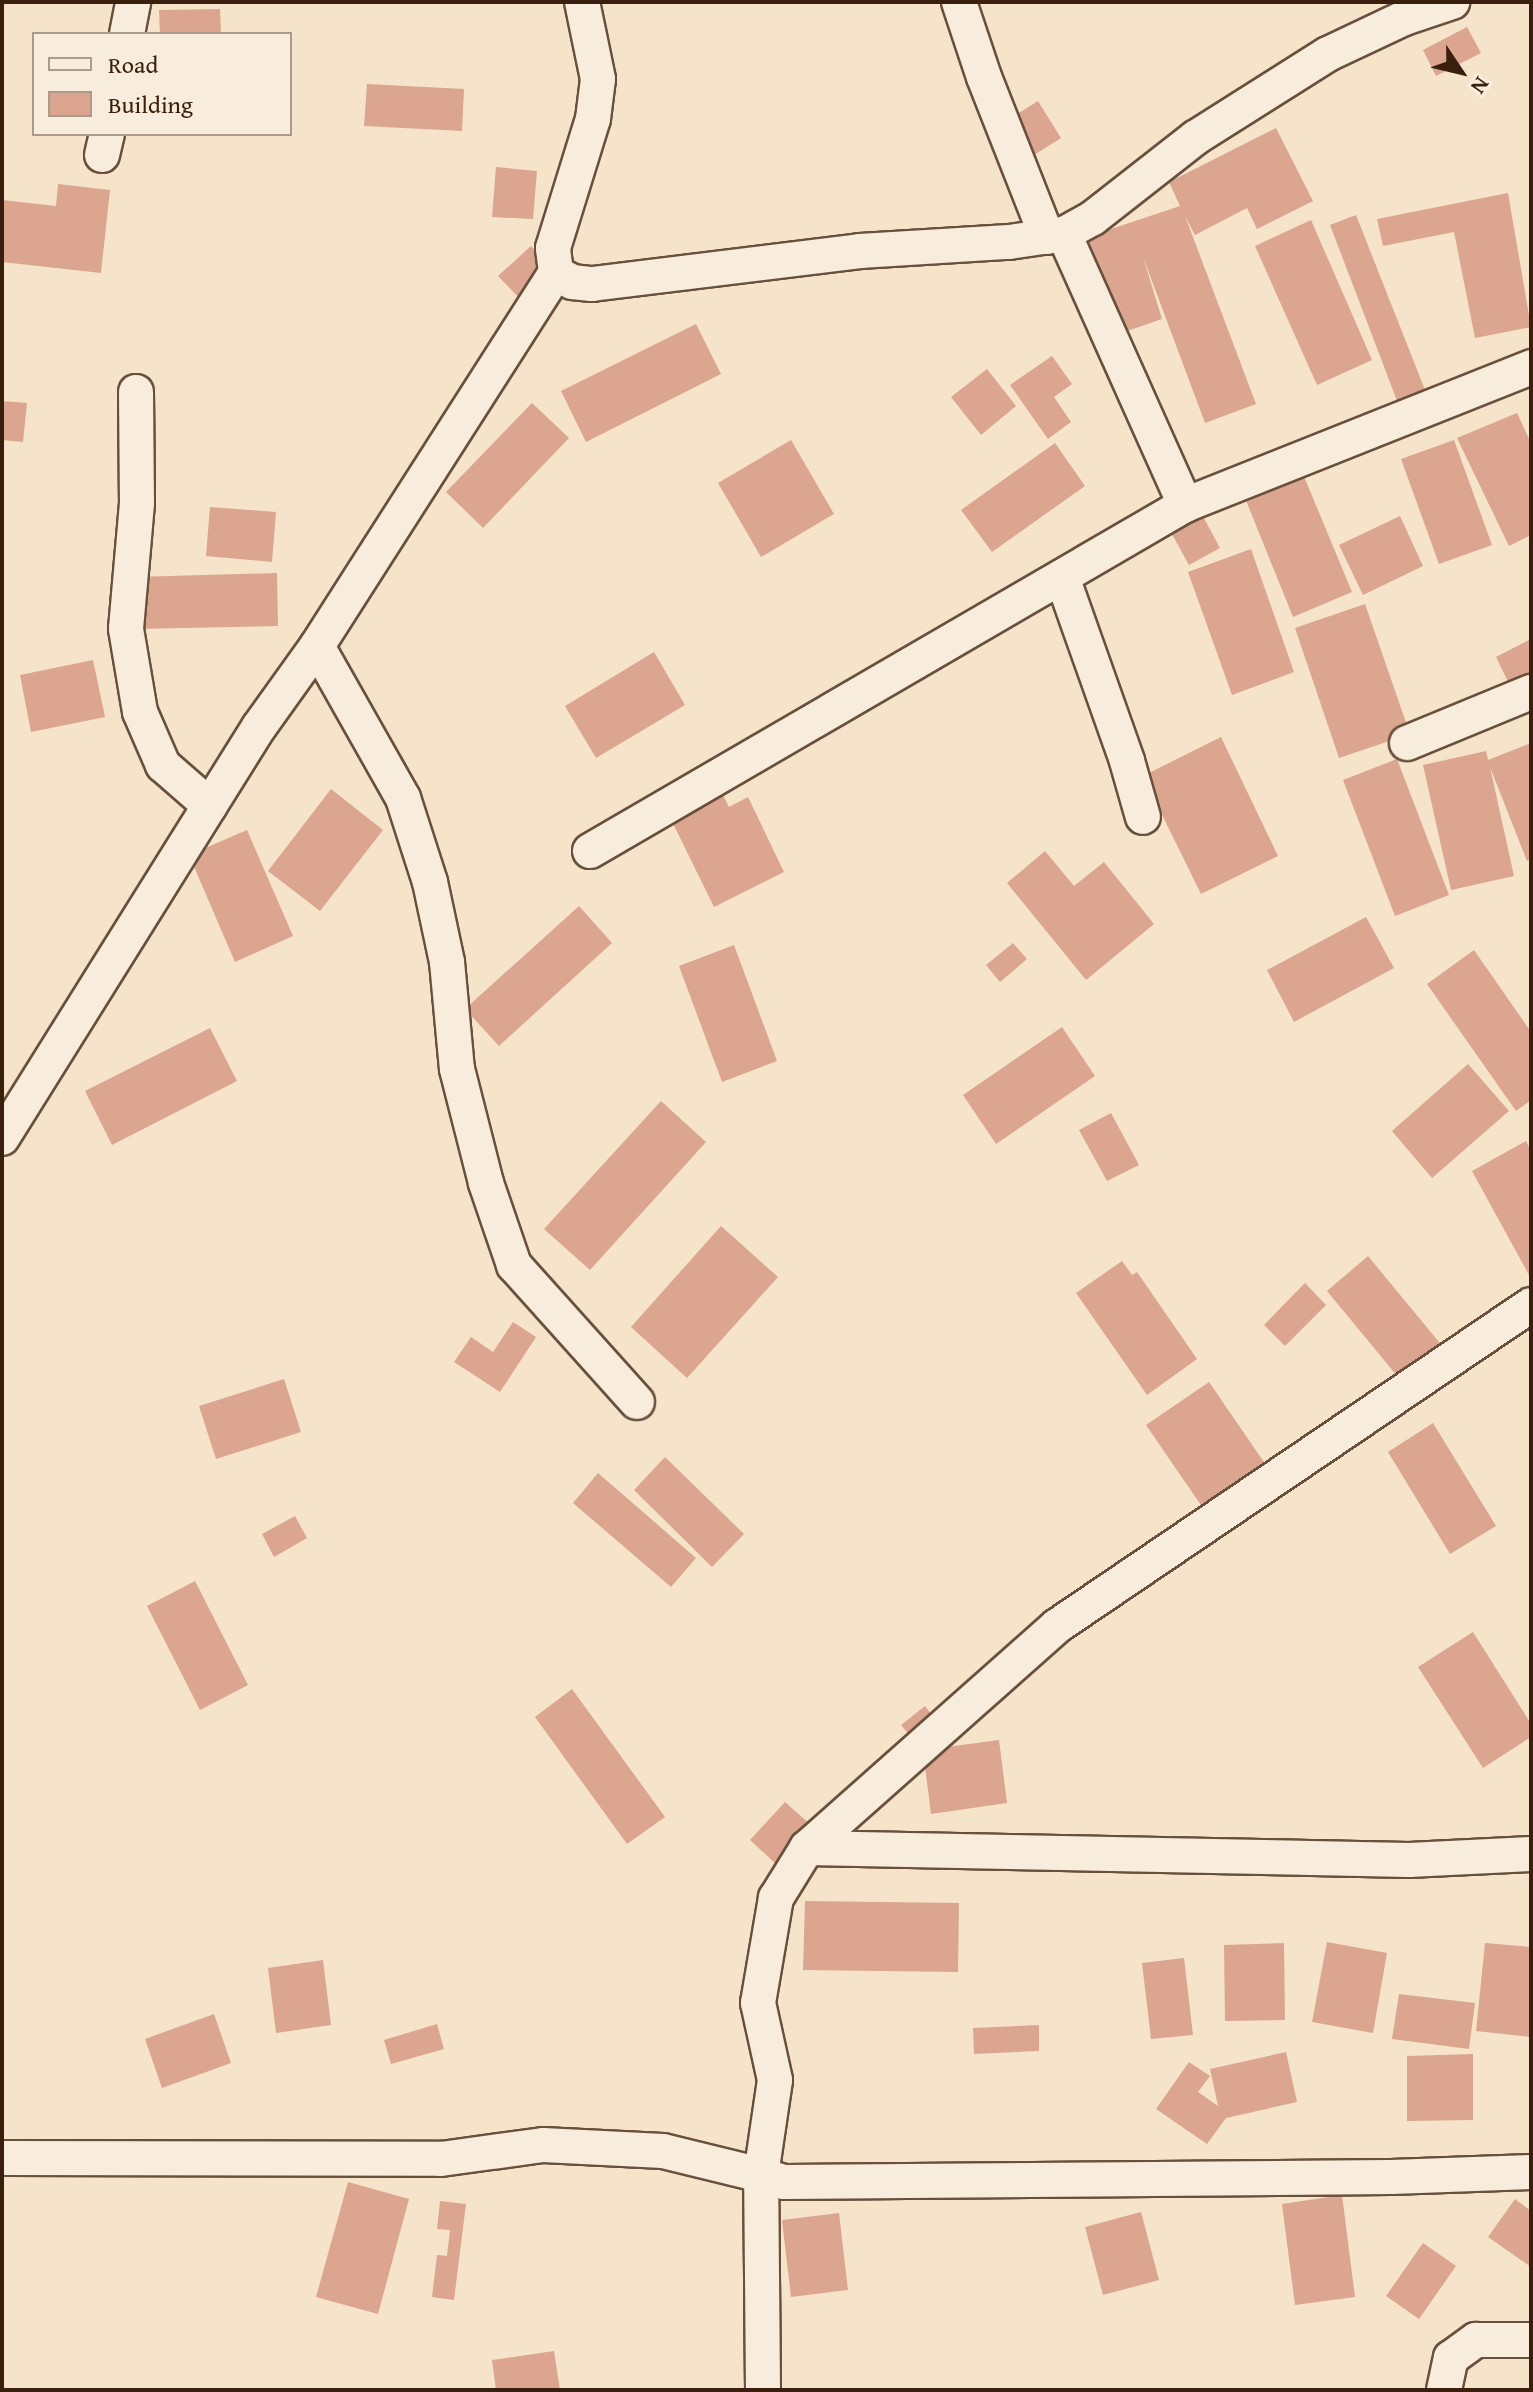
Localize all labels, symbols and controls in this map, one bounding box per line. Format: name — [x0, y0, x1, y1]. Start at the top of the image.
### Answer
legend — [32, 32, 292, 136]
north arrow — [1421, 32, 1501, 112]
text: Road — [108, 47, 158, 82]
text: N — [1463, 71, 1498, 101]
text: Building — [108, 87, 193, 122]

